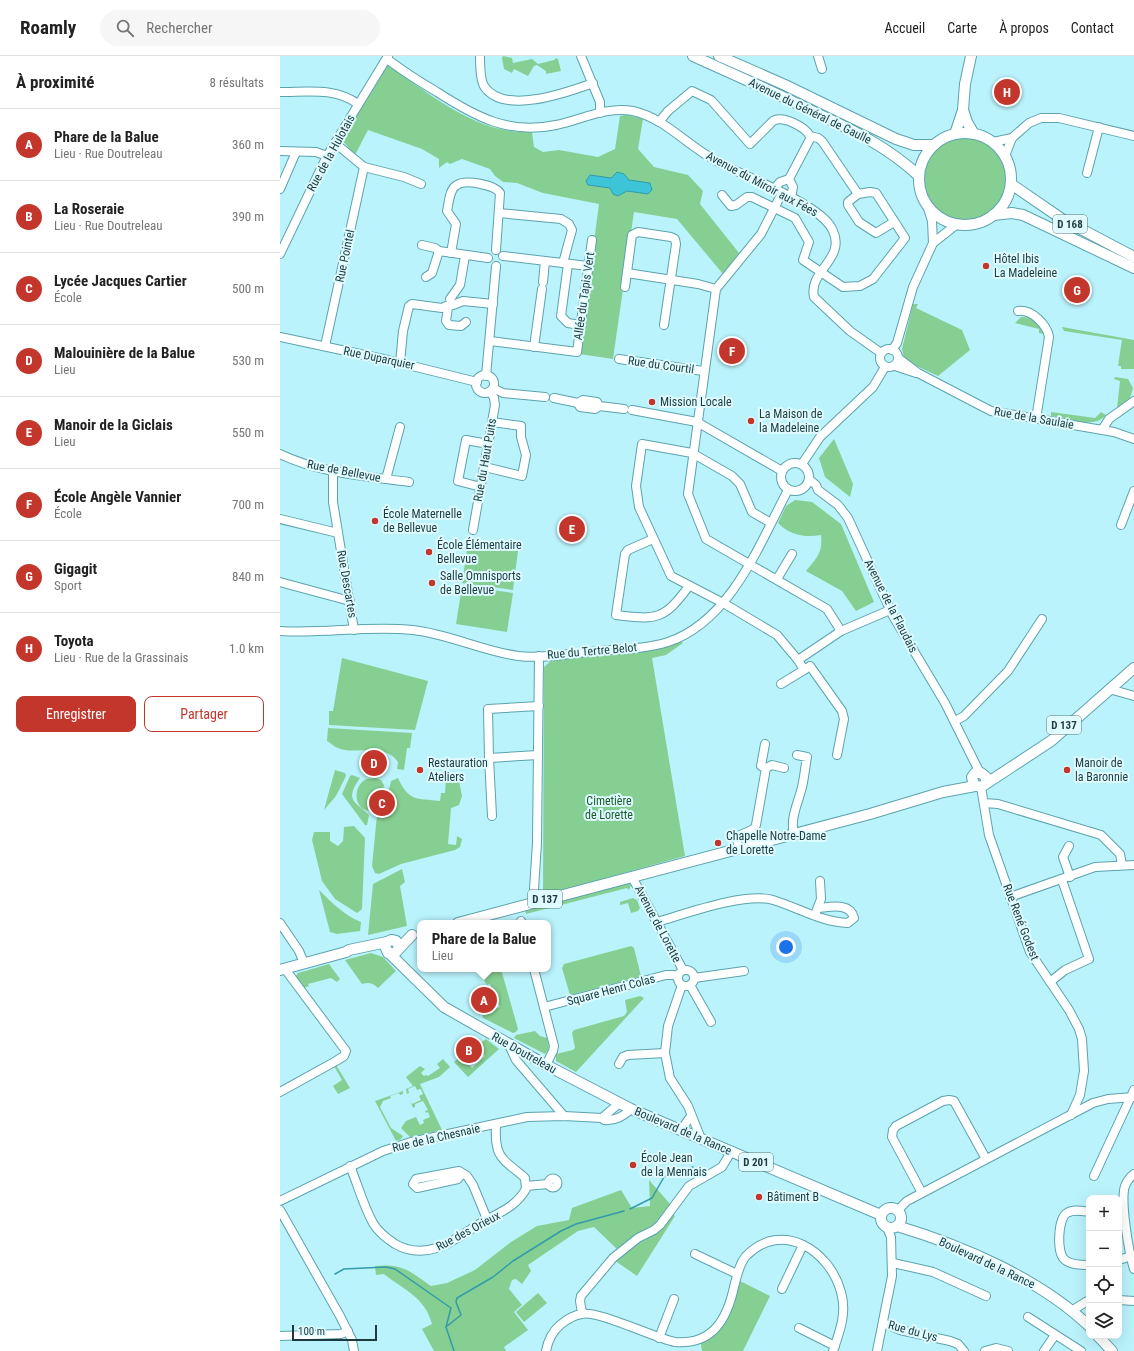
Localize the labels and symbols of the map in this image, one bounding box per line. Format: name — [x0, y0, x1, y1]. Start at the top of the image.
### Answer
street label: Avenue du Général de Gaulle — [746, 75, 874, 147]
pin: H — [994, 77, 1020, 107]
street label: Rue de la Hulotais — [304, 112, 358, 194]
street label: Avenue du Miroir aux Fées — [704, 149, 820, 219]
road number: D 168 — [1053, 215, 1087, 233]
street label: Rue Pointel — [333, 228, 357, 284]
street label: Allée du Tapis Vert — [571, 251, 597, 341]
place label: Hôtel Ibis La Madeleine — [994, 252, 1058, 280]
marker: Hôtel Ibis La Madeleine — [981, 261, 991, 271]
pin: G — [1064, 275, 1090, 305]
pin: F — [719, 336, 745, 366]
street label: Rue Duparquier — [342, 344, 416, 372]
street label: Rue du Courtil — [627, 353, 695, 377]
place label: Mission Locale — [660, 395, 732, 409]
marker: Mission Locale — [647, 397, 657, 407]
street label: Rue de la Saulaie — [993, 404, 1075, 432]
place label: La Maison de la Madeleine — [759, 407, 823, 435]
marker: La Maison de la Madeleine — [746, 416, 756, 426]
street label: Rue du Haut Puits — [471, 417, 499, 503]
street label: Rue de Bellevue — [306, 457, 382, 485]
place label: École Maternelle de Bellevue — [383, 506, 462, 535]
pin: E — [559, 514, 585, 544]
marker: École Maternelle de Bellevue — [370, 516, 380, 526]
place label: École Élémentaire Bellevue — [437, 537, 522, 566]
marker: École Élémentaire Bellevue — [424, 547, 434, 557]
street label: Rue Descartes — [334, 549, 360, 619]
street label: Avenue de la Flaudais — [861, 557, 921, 655]
place label: Salle Omnisports de Bellevue — [440, 569, 521, 597]
marker: Salle Omnisports de Bellevue — [427, 578, 437, 588]
street label: Rue du Tertre Belot — [547, 640, 638, 662]
road number: D 137 — [1047, 716, 1081, 734]
pin: D — [361, 748, 387, 778]
place label: Restauration Ateliers — [428, 756, 488, 784]
place label: Manoir de la Baronnie — [1075, 756, 1128, 784]
marker: Restauration Ateliers — [415, 765, 425, 775]
marker: Manoir de la Baronnie — [1062, 765, 1072, 775]
pin: C — [369, 788, 395, 818]
park label: Cimetière de Lorette — [585, 794, 633, 822]
place label: Chapelle Notre-Dame de Lorette — [726, 829, 827, 857]
marker: Chapelle Notre-Dame de Lorette — [713, 838, 723, 848]
street label: Rue René Godest — [1000, 882, 1042, 962]
street label: Avenue de Lorette — [632, 883, 684, 965]
road number: D 137 — [528, 890, 562, 908]
your location — [776, 937, 796, 957]
street label: Square Henri Colas — [565, 972, 657, 1008]
pin: A — [471, 985, 497, 1015]
street label: Rue Doutreleau — [489, 1029, 559, 1077]
pin: B — [456, 1035, 482, 1065]
street label: Boulevard de la Rance — [632, 1104, 734, 1158]
street label: Rue de la Chesnaie — [391, 1121, 482, 1155]
place label: École Jean de la Mennais — [641, 1150, 707, 1179]
road number: D 201 — [739, 1153, 773, 1171]
marker: École Jean de la Mennais — [628, 1160, 638, 1170]
place label: Bâtiment B — [767, 1190, 819, 1204]
marker: Bâtiment B — [754, 1192, 764, 1202]
street label: Rue des Orieux — [434, 1208, 502, 1254]
street label: Boulevard de la Rance — [937, 1235, 1038, 1292]
street label: Rue du Lys — [887, 1318, 939, 1344]
scale bar — [292, 1323, 377, 1342]

